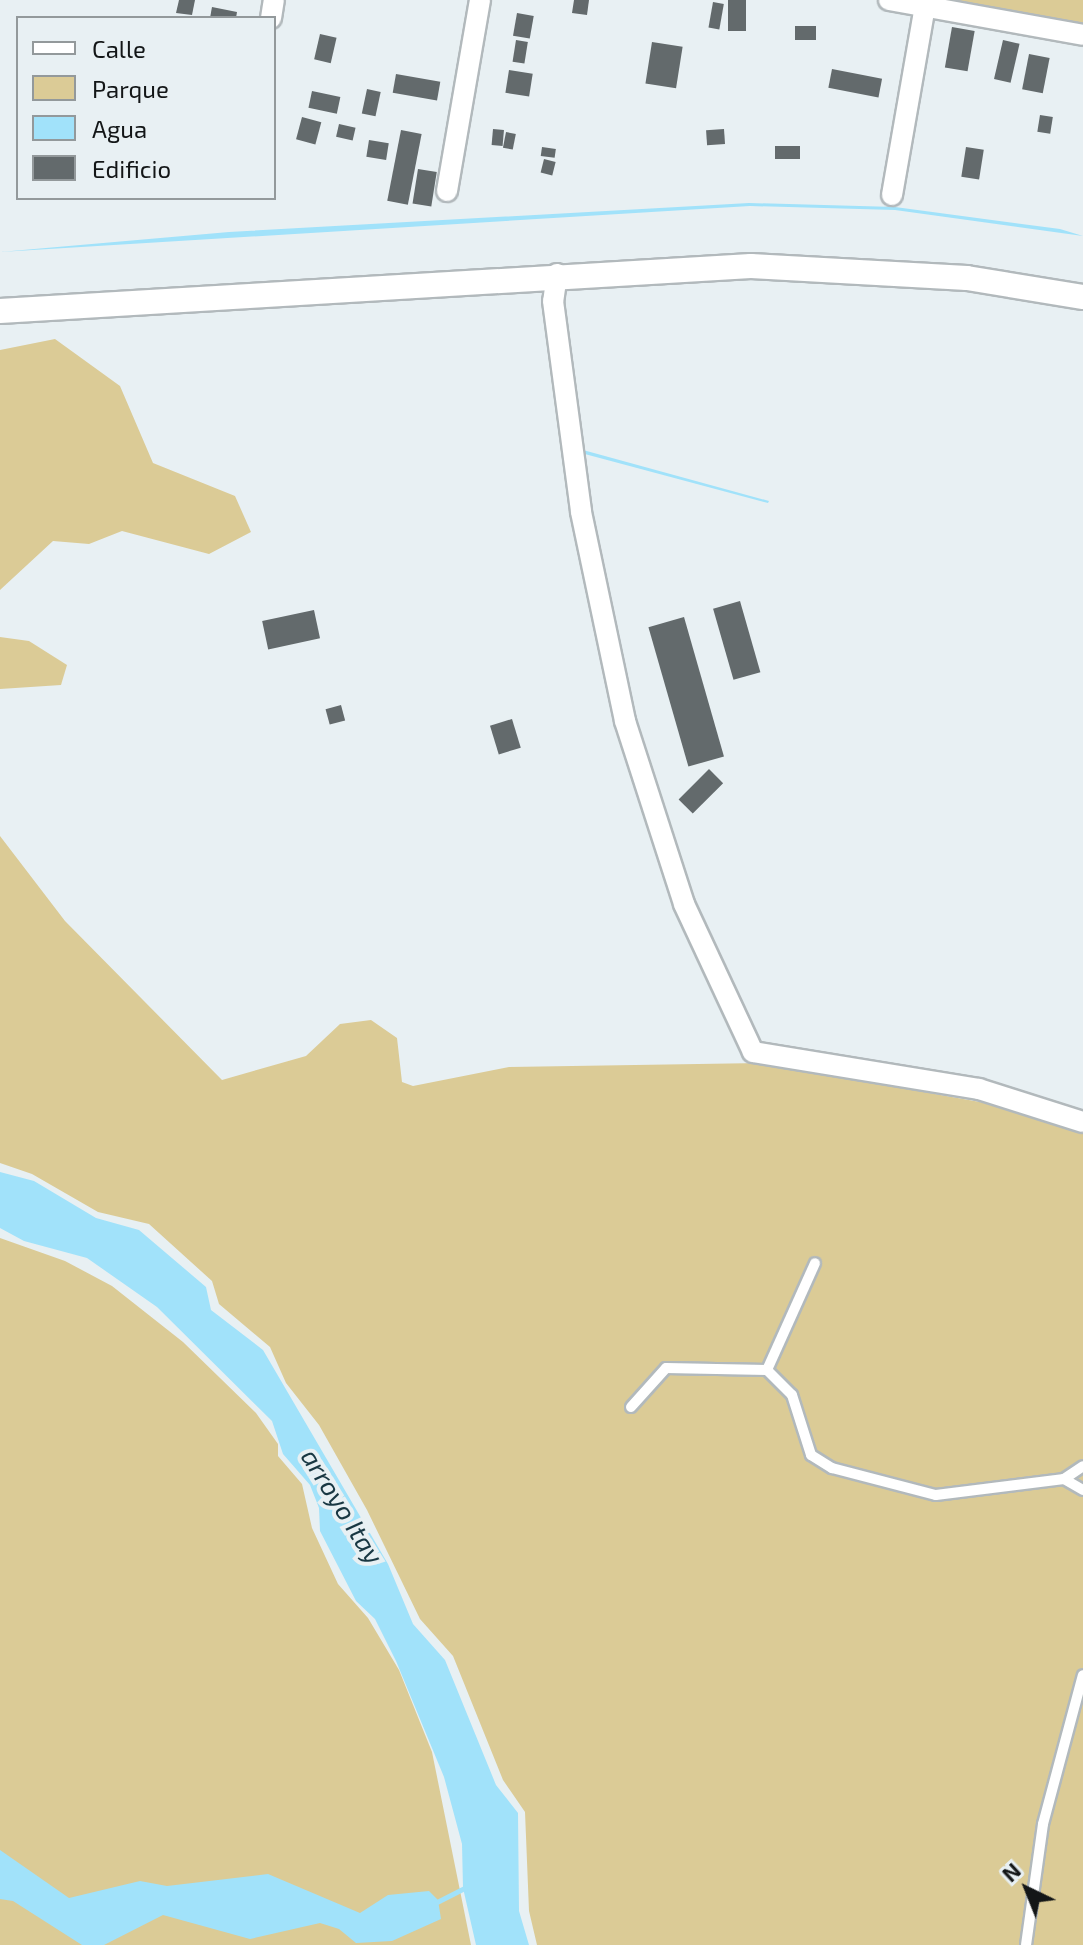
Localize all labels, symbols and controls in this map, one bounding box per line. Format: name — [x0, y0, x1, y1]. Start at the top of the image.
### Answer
legend — [16, 16, 276, 200]
text: Calle — [92, 34, 146, 63]
text: Parque — [92, 74, 169, 103]
text: Agua — [92, 114, 147, 143]
text: Edificio — [92, 154, 171, 183]
water label: arroyo Itay — [295, 1443, 391, 1569]
north arrow — [987, 1849, 1067, 1929]
text: N — [996, 1857, 1025, 1886]

